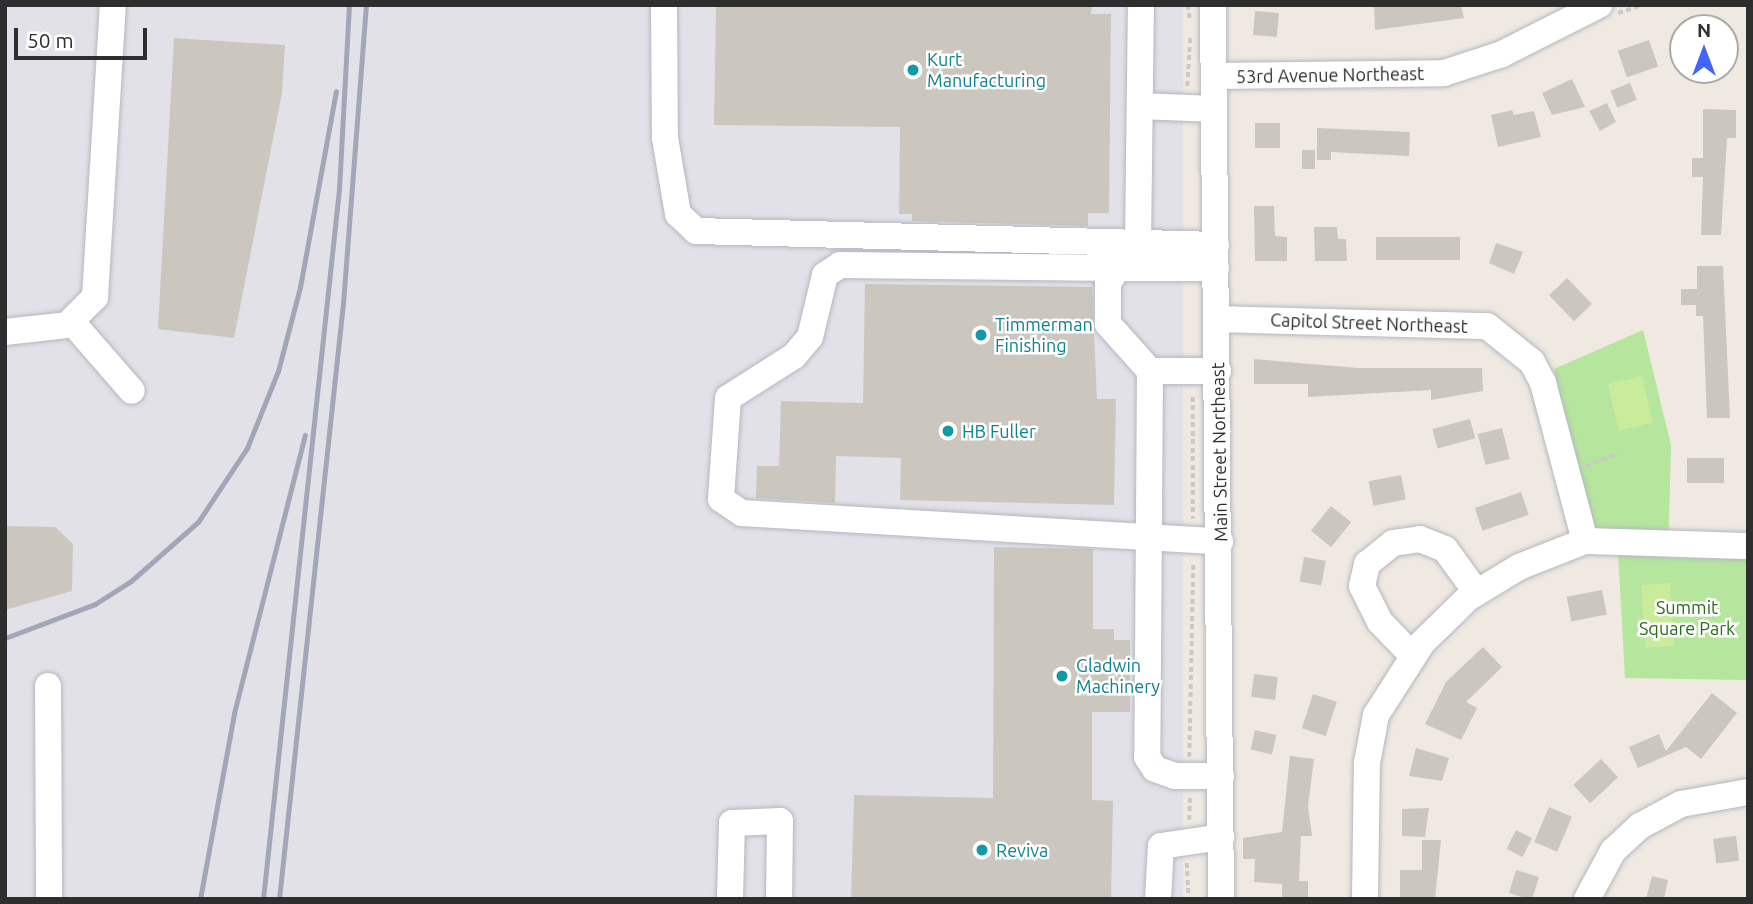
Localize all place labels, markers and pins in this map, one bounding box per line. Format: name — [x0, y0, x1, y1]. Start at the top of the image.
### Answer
place label: Kurt Manufacturing — [927, 49, 1046, 92]
marker: Kurt Manufacturing — [905, 62, 921, 78]
place label: Timmerman Finishing — [995, 314, 1093, 356]
marker: Timmerman Finishing — [973, 327, 989, 343]
place label: HB Fuller — [962, 420, 1036, 442]
marker: HB Fuller — [940, 423, 956, 439]
place label: Gladwin Machinery — [1076, 655, 1160, 698]
marker: Gladwin Machinery — [1054, 668, 1070, 684]
place label: Reviva — [996, 839, 1048, 861]
marker: Reviva — [974, 842, 990, 858]

